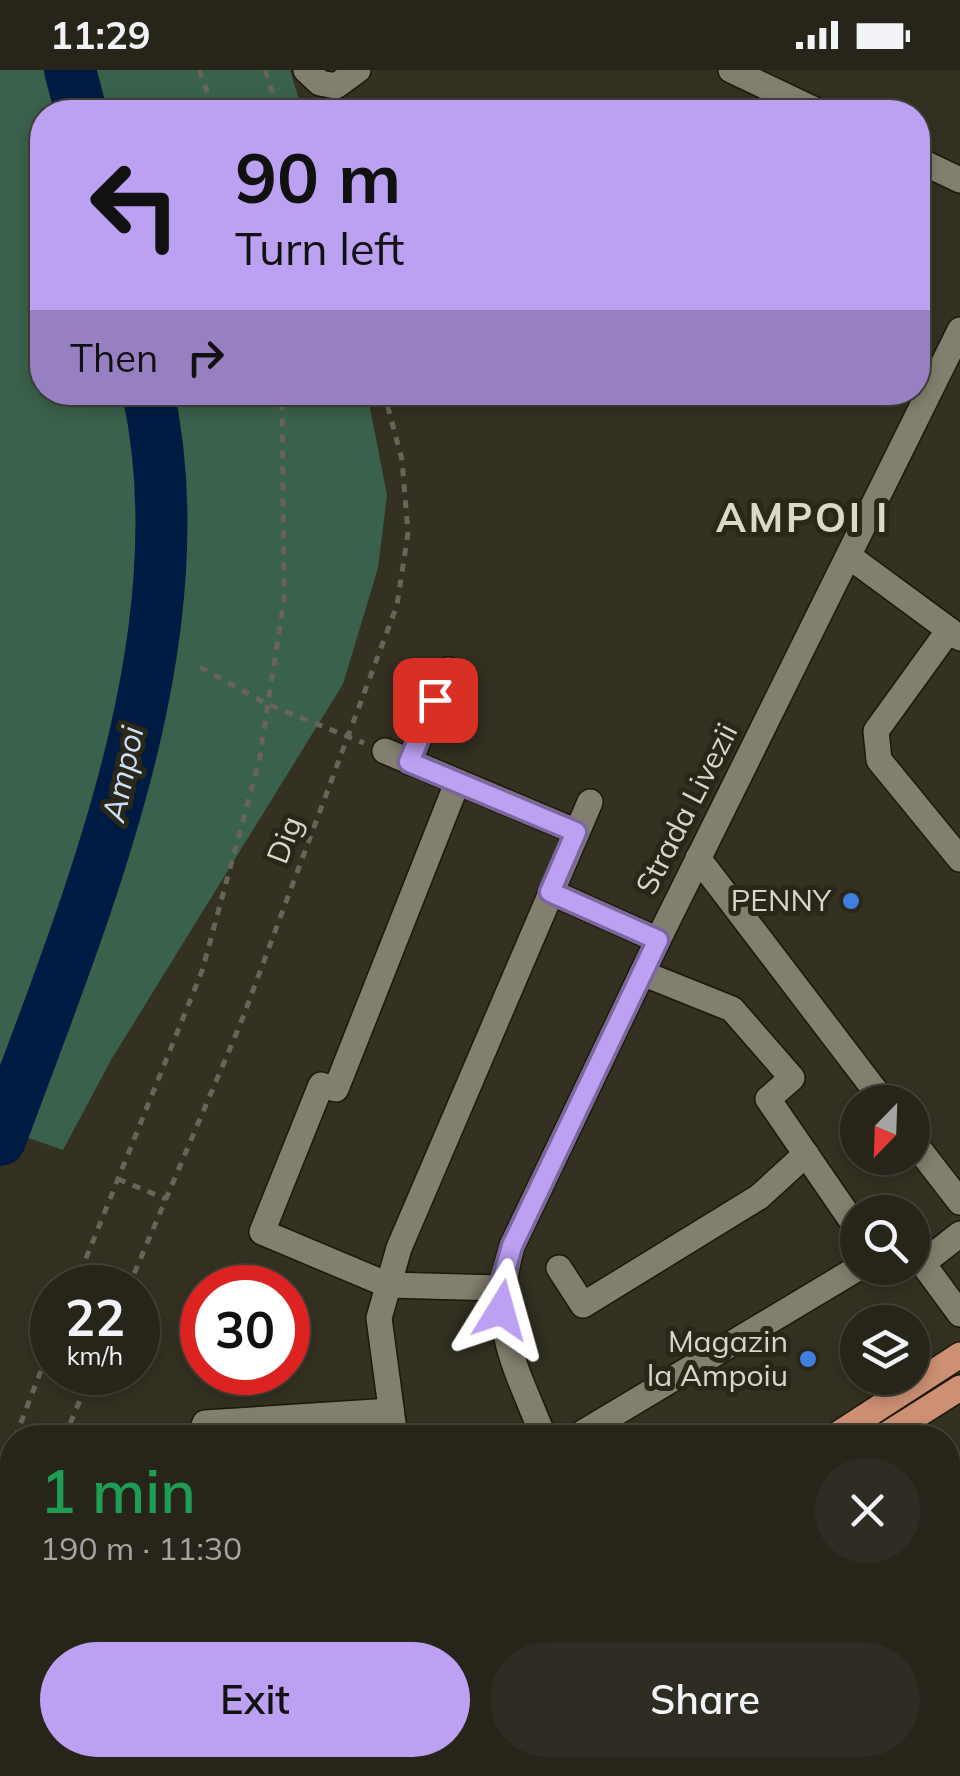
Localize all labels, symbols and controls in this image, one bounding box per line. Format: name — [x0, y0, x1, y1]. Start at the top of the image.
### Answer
text: 11:29 — [50, 11, 151, 59]
text: 90 m — [235, 133, 401, 221]
icon: left — [70, 140, 200, 270]
text: Turn left — [235, 220, 404, 276]
icon: right — [178, 330, 233, 385]
text: Then — [70, 334, 158, 382]
district label: AMPOI I — [716, 492, 890, 542]
pin — [393, 658, 478, 743]
icon: arrive — [408, 673, 463, 728]
street label: Strada Livezii — [627, 717, 745, 900]
water label: Ampoi — [92, 722, 152, 826]
street label: Dig — [258, 811, 310, 869]
place label: PENNY — [731, 881, 832, 919]
marker: PENNY — [840, 890, 862, 912]
north arrow — [840, 1085, 930, 1175]
map controls — [840, 1085, 930, 1395]
button: search — [840, 1195, 930, 1285]
position arrow — [449, 1258, 553, 1362]
speed limit sign: 30 — [180, 1265, 310, 1395]
text: 22 — [65, 1286, 125, 1349]
button: layers — [840, 1305, 930, 1395]
place label: Magazin la Ampoiu — [647, 1322, 788, 1394]
text: km/h — [67, 1340, 123, 1371]
marker: Magazin la Ampoiu — [797, 1348, 819, 1370]
text: 1 min — [40, 1453, 196, 1528]
button: close — [815, 1458, 920, 1563]
text: 190 m · 11:30 — [40, 1528, 242, 1568]
button: Exit — [40, 1642, 470, 1757]
button: Share — [490, 1642, 920, 1757]

